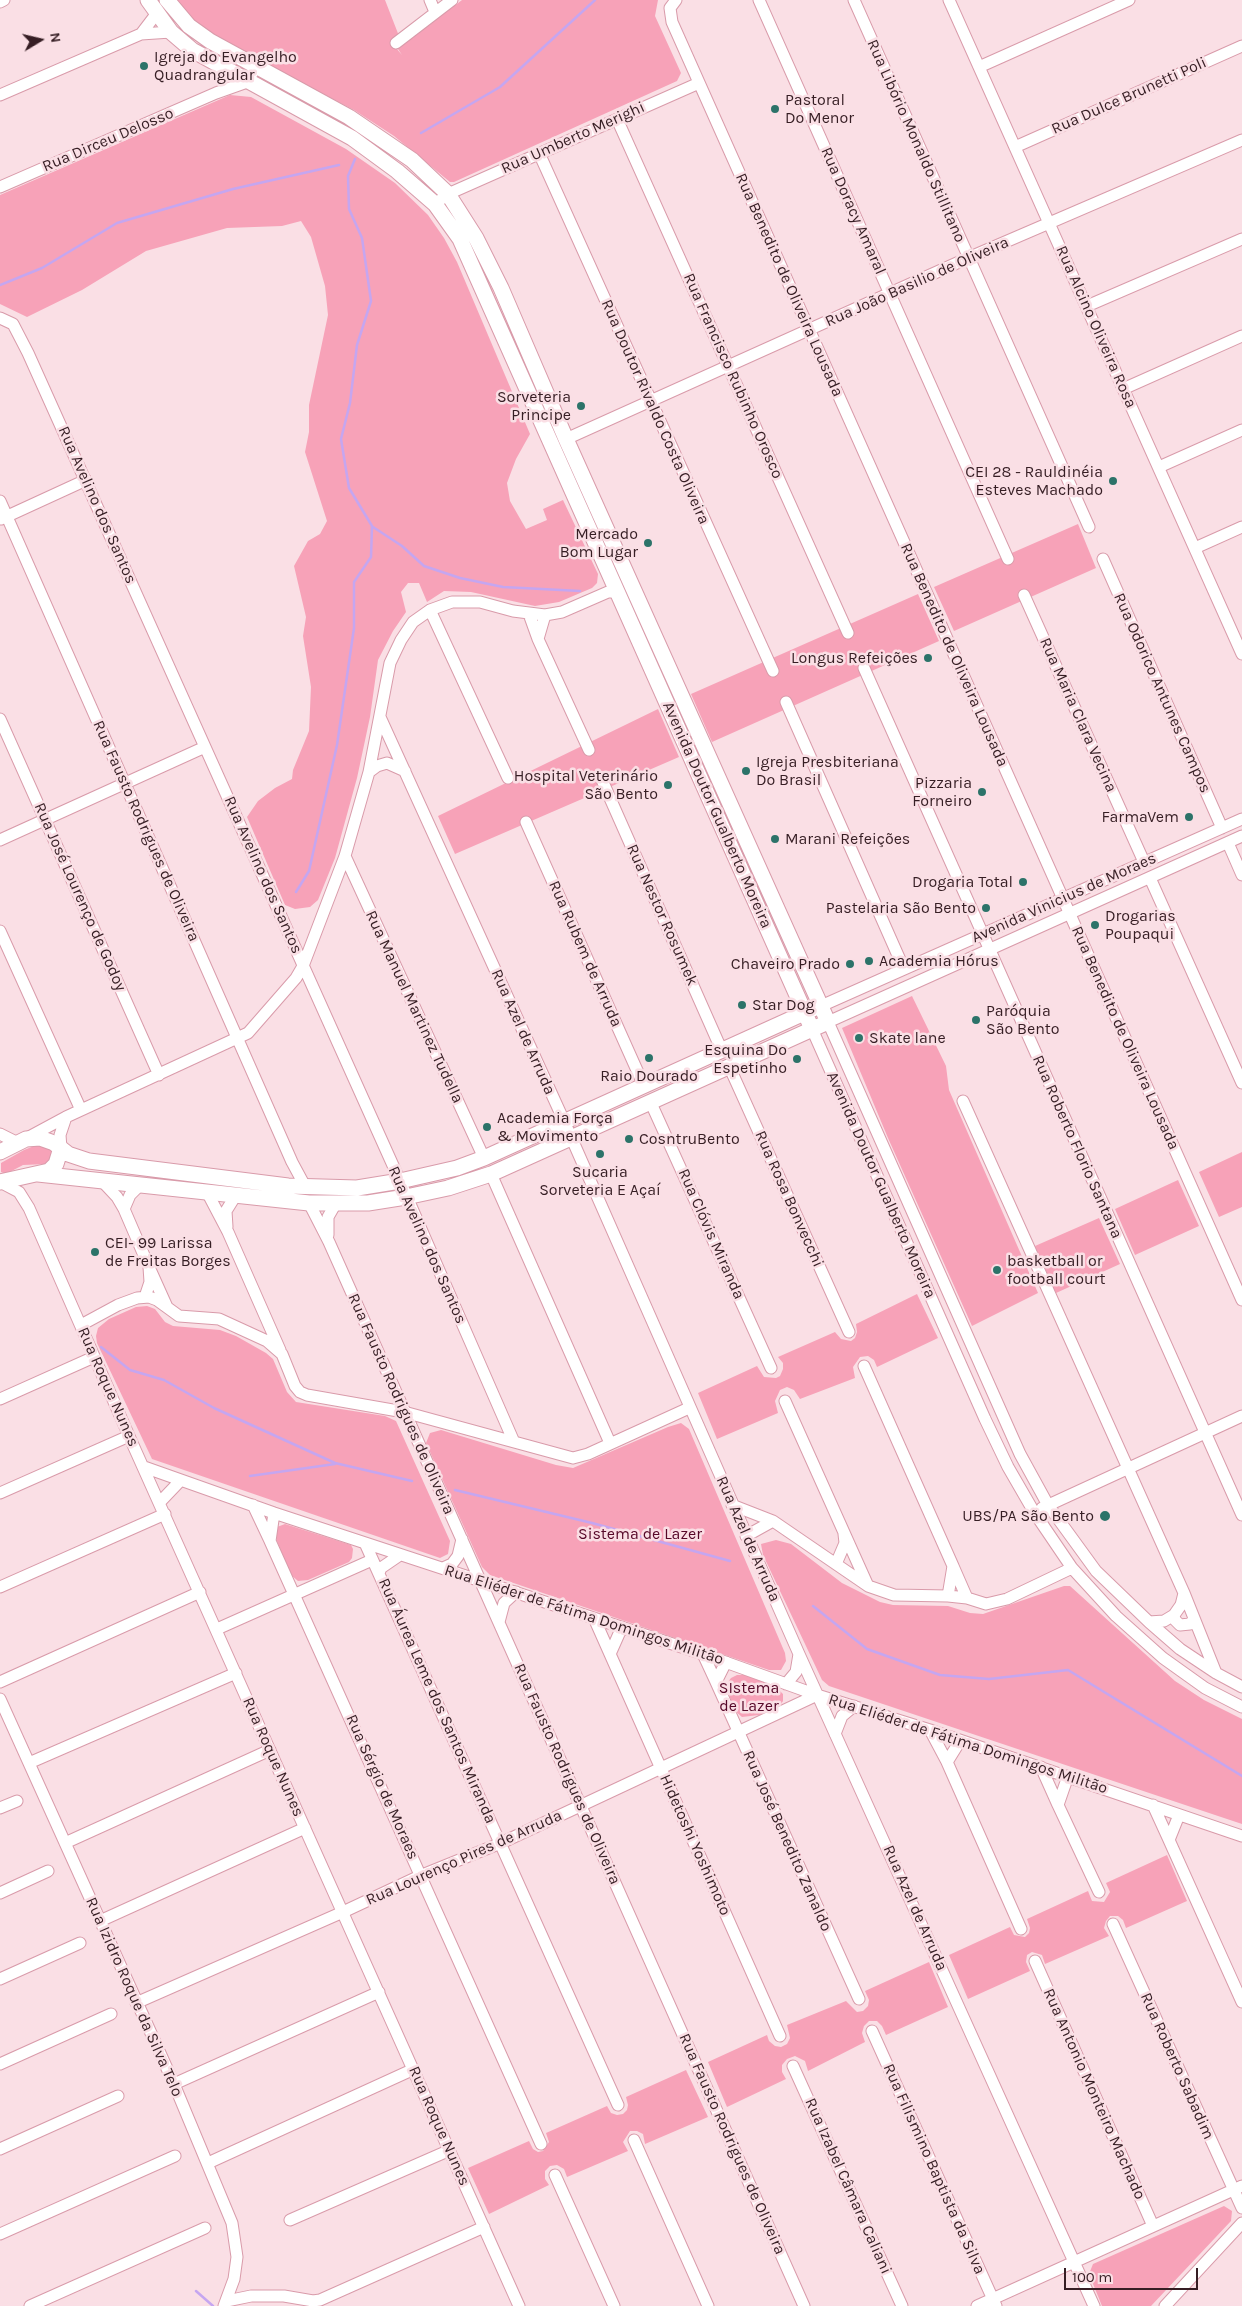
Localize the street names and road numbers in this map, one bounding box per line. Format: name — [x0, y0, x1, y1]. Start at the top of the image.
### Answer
street label: Rua Libório Monaldo Stillitano — [862, 36, 970, 246]
street label: Rua Dulce Brunetti Poli — [1048, 53, 1210, 139]
street label: Rua Umberto Merighi — [498, 98, 648, 178]
street label: Rua Dirceu Delosso — [39, 104, 177, 176]
street label: Rua Doracy Amaral — [816, 144, 890, 278]
street label: Rua Benedito de Oliveira Lousada — [731, 170, 847, 400]
street label: Rua João Basilio de Oliveira — [822, 233, 1012, 331]
street label: Rua Alcino Oliveira Rosa — [1051, 243, 1141, 411]
street label: Rua Francisco Rubinho Orosco — [679, 270, 787, 482]
street label: Rua Doutor Rivaldo Costa Oliveira — [597, 297, 713, 527]
street label: Rua Avelino dos Santos — [54, 423, 140, 587]
street label: Rua Benedito de Oliveira Lousada — [896, 540, 1012, 770]
street label: Rua Odorico Antunes Campos — [1109, 590, 1215, 796]
street label: Rua Maria Clara Vecina — [1035, 635, 1121, 795]
street label: Avenida Doutor Gualberto Moreira — [658, 699, 776, 931]
street label: Rua Fausto Rodrigues de Oliveira — [88, 717, 204, 945]
street label: Rua Avelino dos Santos — [220, 793, 306, 957]
street label: Rua José Lourenço de Godoy — [30, 800, 130, 994]
street label: Rua Nestor Rosumek — [622, 841, 702, 989]
street label: Avenida Vinicius de Moraes — [969, 849, 1159, 947]
street label: Rua Rubem de Arruda — [544, 878, 626, 1030]
street label: Rua Manuel Martinez Tudella — [361, 908, 467, 1106]
street label: Rua Benedito de Oliveira Lousada — [1067, 923, 1183, 1153]
street label: Rua Azel de Arruda — [487, 966, 559, 1098]
street label: Rua Roberto Florio Santana — [1028, 1052, 1126, 1242]
street label: Avenida Doutor Gualberto Moreira — [822, 1069, 940, 1301]
street label: Rua Rosa Bonvecchi — [750, 1128, 828, 1270]
street label: Rua Avelino dos Santos — [384, 1163, 470, 1327]
street label: Rua Clóvis Miranda — [674, 1166, 748, 1302]
street label: Rua Fausto Rodrigues de Oliveira — [343, 1290, 459, 1518]
street label: Rua Roque Nunes — [73, 1324, 143, 1450]
street label: Rua Azel de Arruda — [712, 1473, 784, 1605]
street label: Rua Eliéder de Fátima Domingos Militão — [442, 1561, 726, 1669]
street label: Rua Áurea Leme dos Santos Miranda — [374, 1575, 500, 1827]
street label: Rua Fausto Rodrigues de Oliveira — [509, 1660, 625, 1888]
street label: Rua Eliéder de Fátima Domingos Militão — [826, 1690, 1110, 1798]
street label: Rua Roque Nunes — [238, 1694, 308, 1820]
street label: Rua Sérgio de Moraes — [341, 1711, 423, 1863]
street label: Rua José Benedito Zanaldo — [738, 1748, 836, 1934]
street label: Hidetoshi Yoshimoto — [655, 1772, 735, 1918]
street label: Rua Lourenço Pires de Arruda — [363, 1806, 565, 1910]
street label: Rua Azel de Arruda — [879, 1842, 951, 1974]
street label: Rua Izidro Roque da Silva Telo — [81, 1894, 187, 2100]
street label: Rua Antonio Monteiro Machado — [1039, 1985, 1149, 2203]
street label: Rua Roberto Sabadim — [1136, 1990, 1218, 2142]
street label: Rua Fausto Rodrigues de Oliveira — [674, 2030, 790, 2258]
street label: Rua Filismino Baptista da Silva — [879, 2061, 989, 2277]
street label: Rua Roque Nunes — [404, 2063, 474, 2189]
street label: Rua Izabel Câmara Caliani — [800, 2095, 896, 2277]

